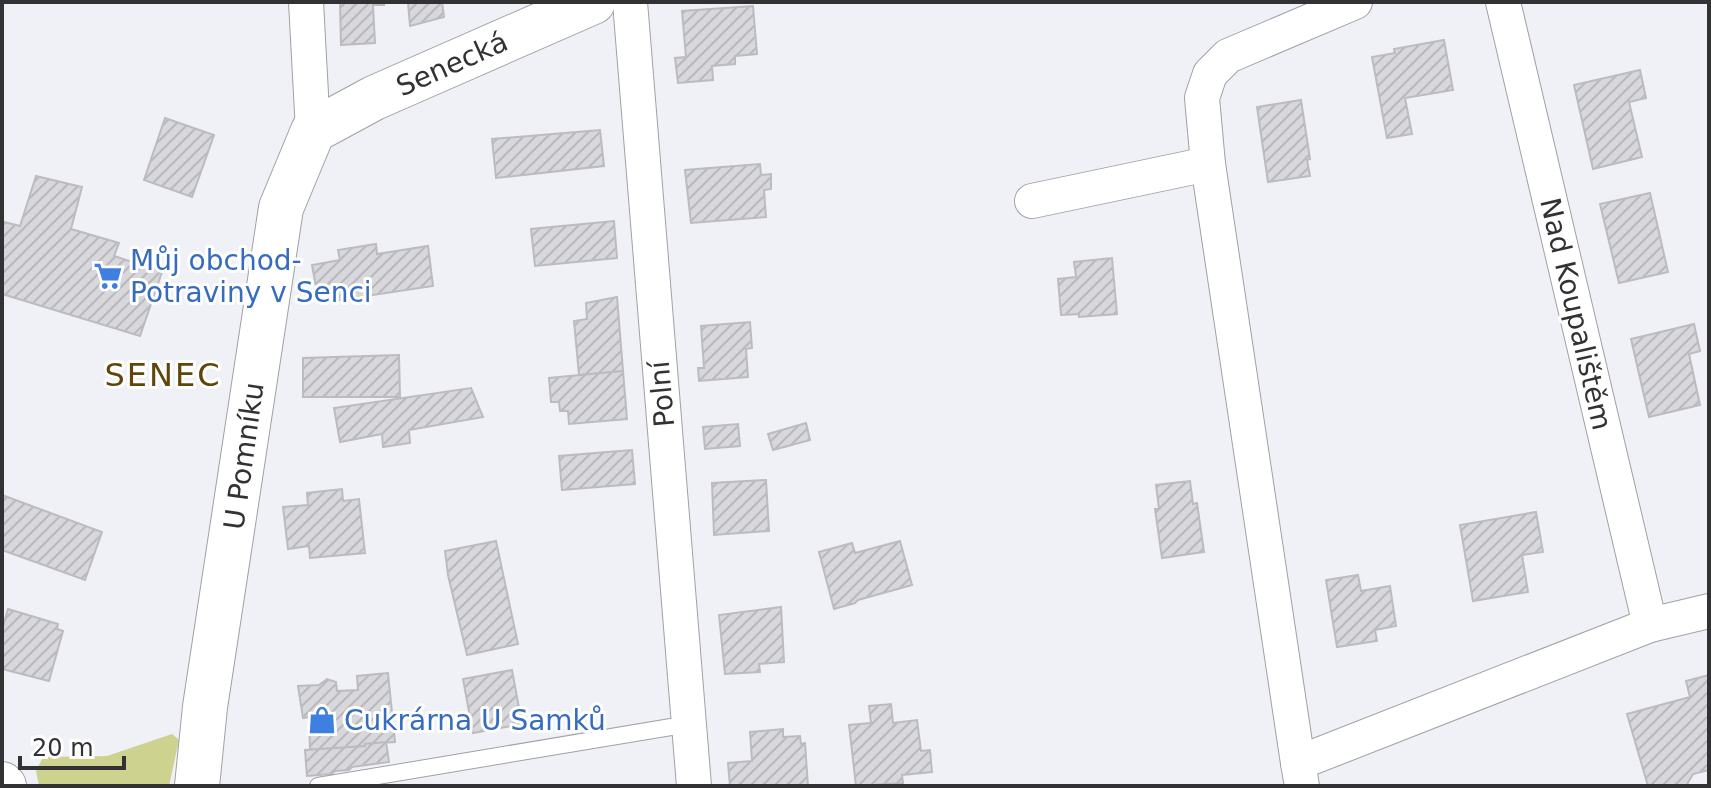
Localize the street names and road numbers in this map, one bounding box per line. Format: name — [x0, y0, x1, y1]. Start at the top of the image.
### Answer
street label: Senecká — [391, 25, 513, 103]
street label: Nad Koupalištěm — [1533, 195, 1619, 433]
street label: Polní — [643, 358, 681, 428]
street label: U Pomníku — [217, 380, 271, 532]

